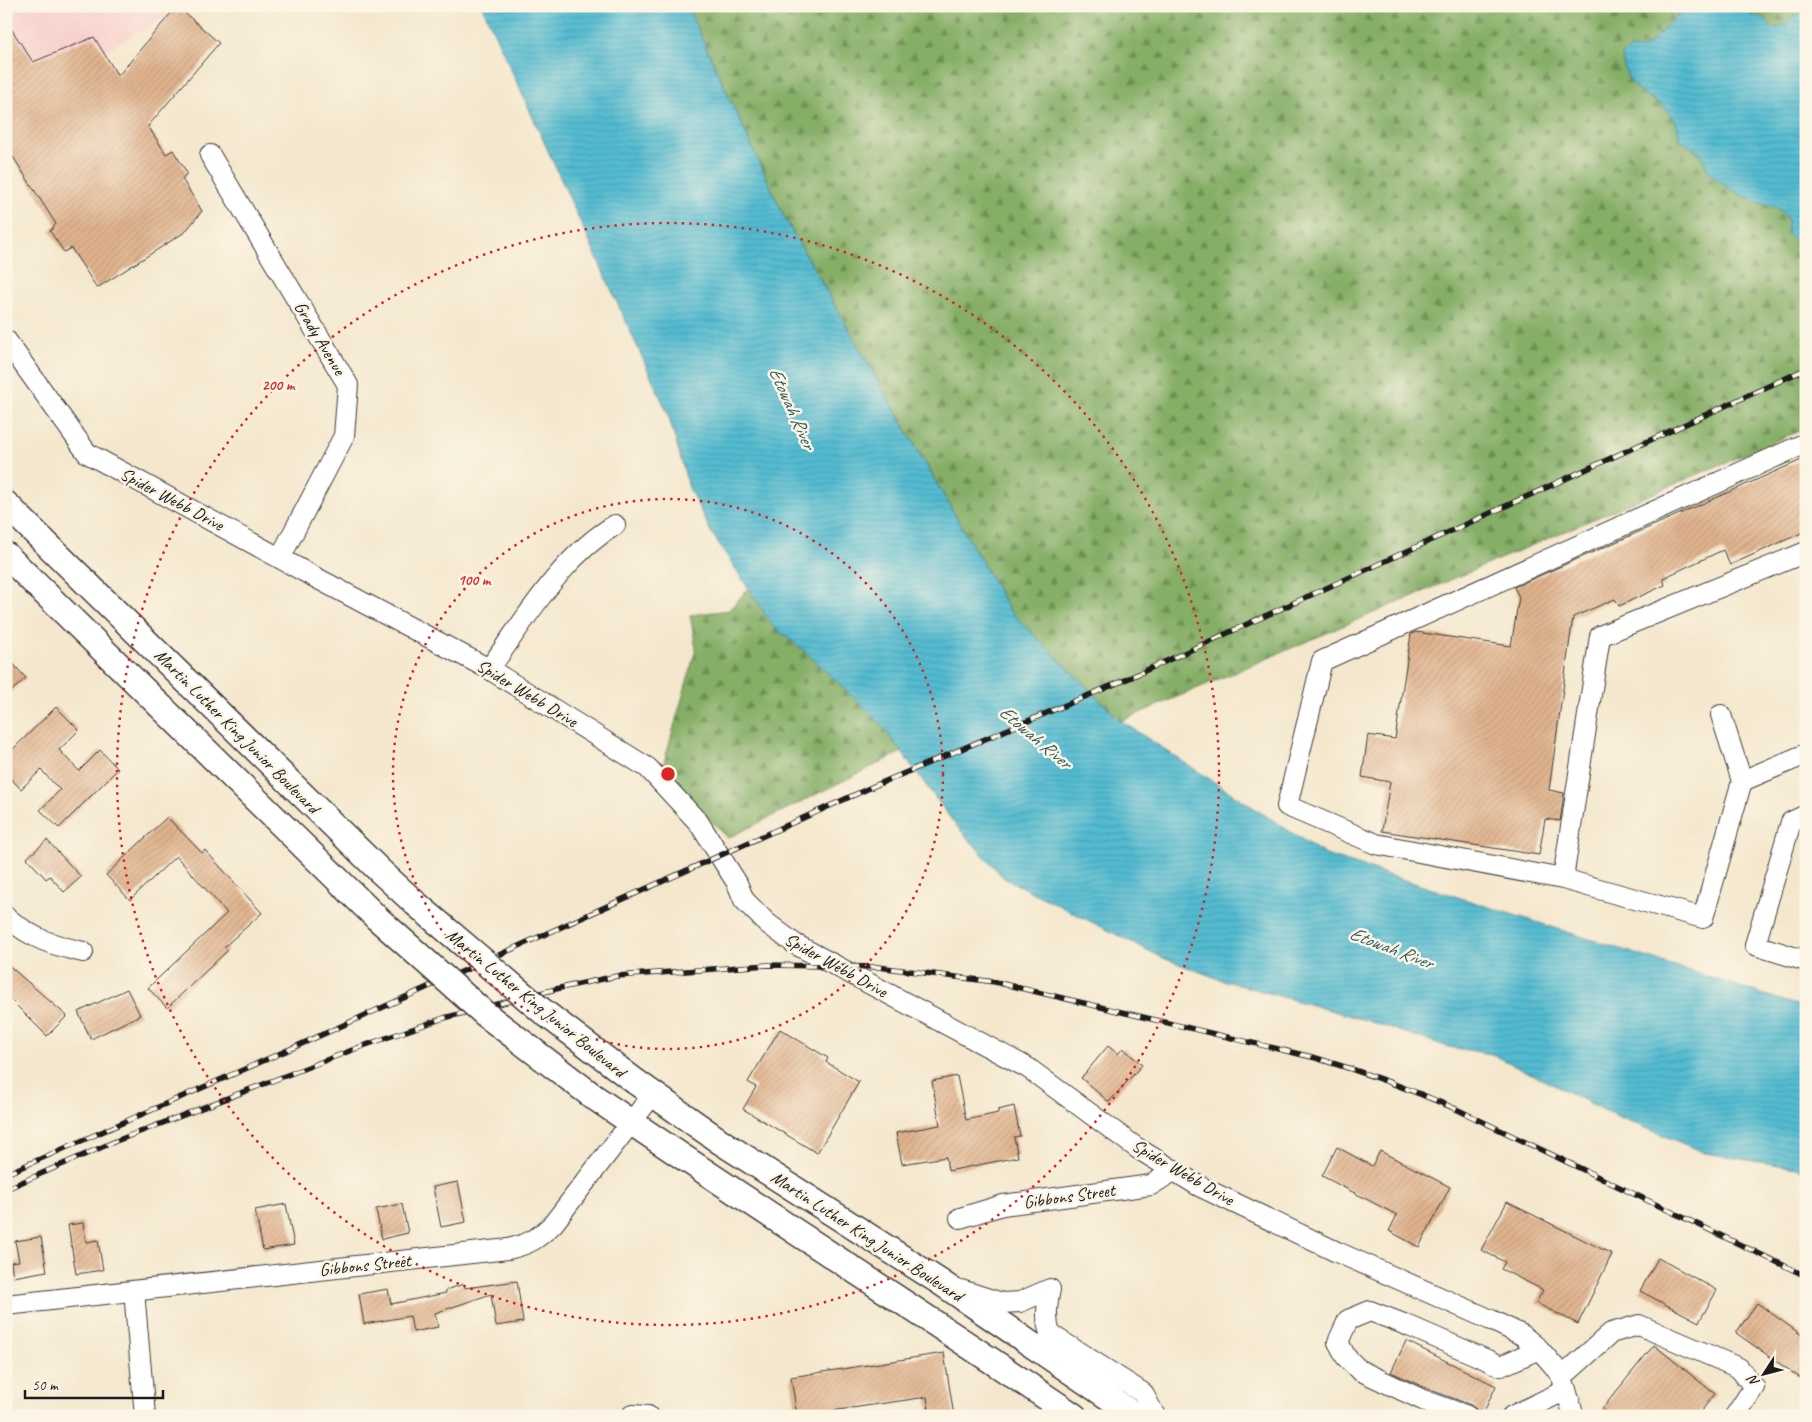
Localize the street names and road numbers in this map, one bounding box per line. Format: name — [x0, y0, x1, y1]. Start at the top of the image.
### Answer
street label: Grady Avenue — [289, 297, 351, 380]
street label: Spider Webb Drive — [117, 463, 228, 536]
street label: Martin Luther King Junior Boulevard — [150, 644, 326, 820]
street label: Spider Webb Drive — [473, 654, 582, 732]
street label: Martin Luther King Junior Boulevard — [442, 924, 632, 1084]
street label: Spider Webb Drive — [781, 928, 892, 1003]
street label: Spider Webb Drive — [1128, 1134, 1239, 1211]
street label: Martin Luther King Junior Boulevard — [767, 1166, 970, 1308]
street label: Gibbons Street — [1022, 1178, 1118, 1213]
street label: Gibbons Street — [318, 1249, 414, 1281]

